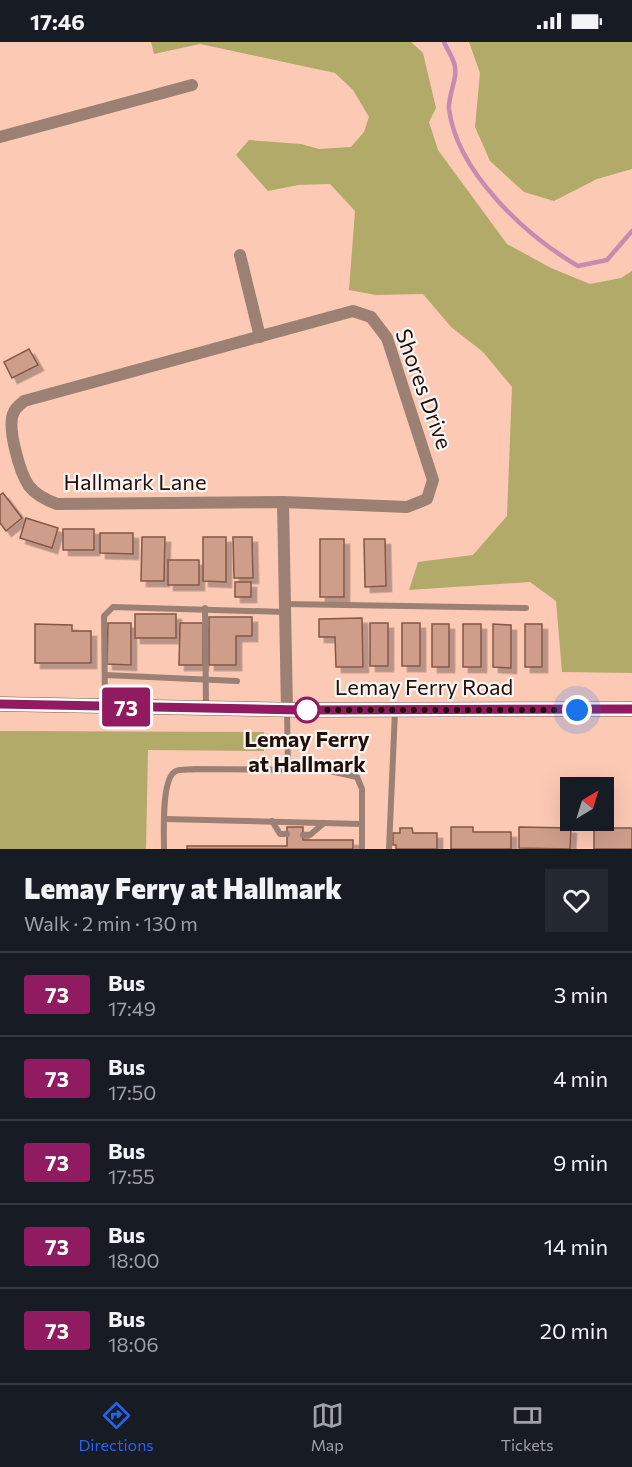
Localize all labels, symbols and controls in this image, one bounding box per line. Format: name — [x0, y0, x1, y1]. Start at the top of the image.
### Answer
text: 17:46 — [30, 8, 85, 35]
street label: Shores Drive — [390, 325, 459, 453]
street label: Hallmark Lane — [63, 468, 207, 495]
street label: Lemay Ferry Road — [335, 673, 513, 700]
line badge: 73 — [99, 688, 153, 726]
text: 73 — [114, 695, 138, 720]
your location — [562, 695, 592, 725]
marker: Lemay Ferry at Hallmark — [294, 697, 320, 723]
place label: Lemay Ferry at Hallmark — [244, 725, 370, 777]
north arrow — [560, 777, 614, 831]
map controls — [560, 777, 614, 831]
button: heart — [545, 869, 608, 932]
text: Lemay Ferry at Hallmark — [24, 871, 342, 905]
text: Walk · 2 min · 130 m — [24, 911, 198, 935]
text: Bus — [108, 969, 145, 996]
text: 3 min — [554, 981, 608, 1008]
text: 73 — [45, 982, 69, 1007]
text: 17:49 — [108, 996, 156, 1020]
text: Bus — [108, 1053, 145, 1080]
text: 4 min — [553, 1065, 608, 1092]
text: 73 — [45, 1066, 69, 1091]
text: 17:50 — [108, 1080, 156, 1104]
text: Bus — [108, 1137, 145, 1164]
text: 9 min — [553, 1149, 608, 1176]
text: 73 — [45, 1150, 69, 1175]
text: 17:55 — [108, 1164, 155, 1188]
text: Bus — [108, 1221, 145, 1248]
text: 14 min — [544, 1233, 608, 1260]
text: 73 — [45, 1234, 69, 1259]
text: 18:00 — [108, 1248, 160, 1272]
text: Bus — [108, 1305, 145, 1332]
text: 20 min — [540, 1317, 608, 1344]
text: 73 — [45, 1318, 69, 1343]
text: 18:06 — [108, 1332, 159, 1356]
tab: Directions — [79, 1399, 154, 1454]
tab: Map — [311, 1399, 344, 1454]
tab: Tickets — [501, 1399, 553, 1454]

